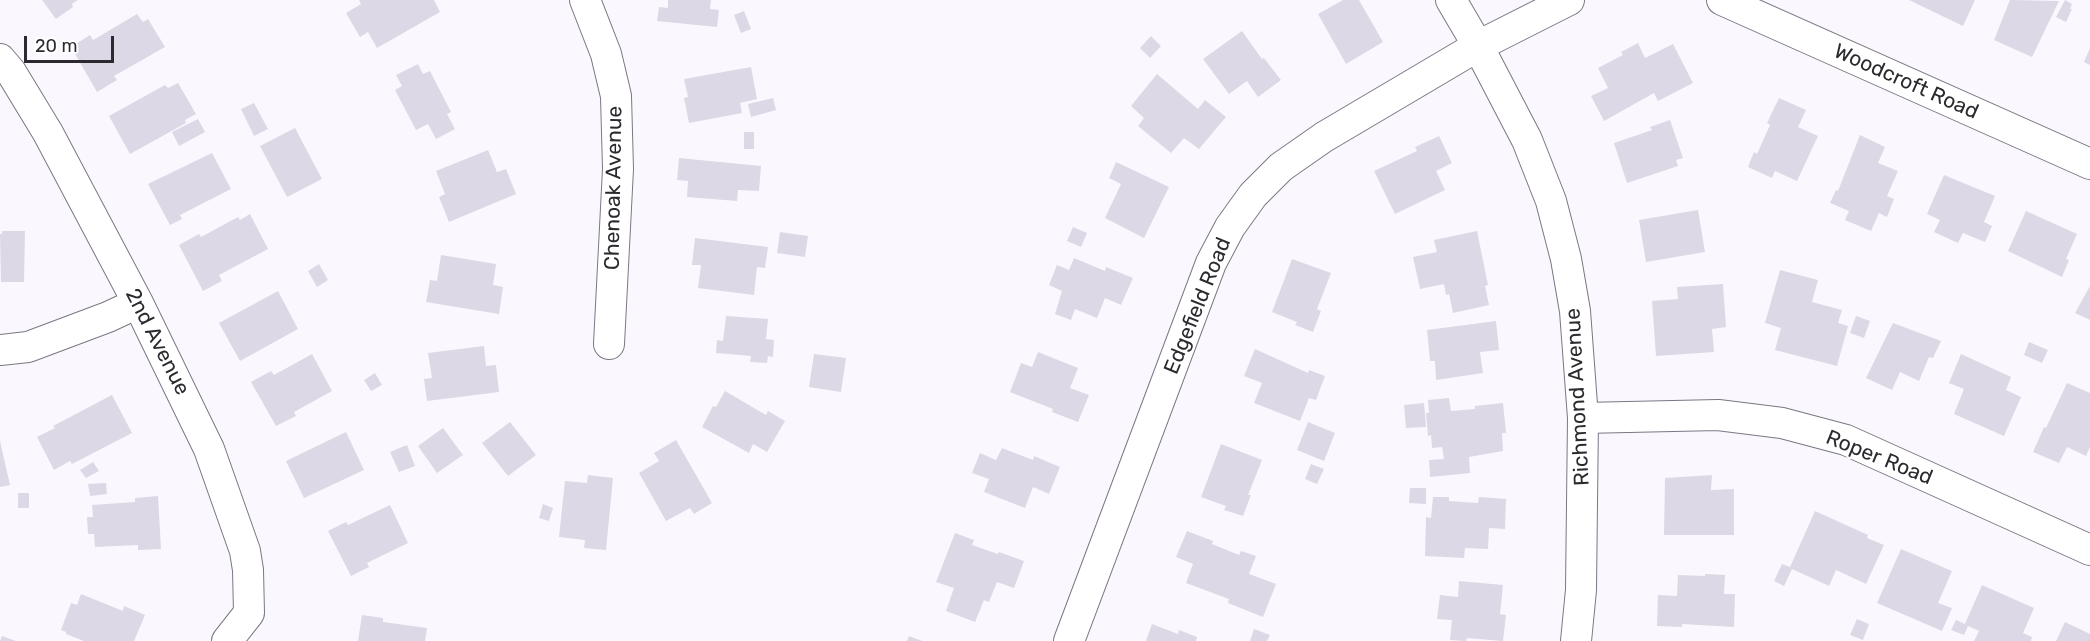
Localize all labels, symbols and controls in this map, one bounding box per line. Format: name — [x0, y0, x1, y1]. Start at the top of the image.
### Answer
scale bar — [27, 24, 117, 62]
text: 20 m — [35, 35, 77, 57]
street label: Woodcroft Road — [1830, 39, 1982, 125]
street label: Chenoak Avenue — [600, 106, 628, 270]
street label: Edgefield Road — [1159, 234, 1237, 378]
street label: 2nd Avenue — [119, 284, 195, 400]
street label: Richmond Avenue — [1561, 308, 1595, 486]
street label: Roper Road — [1822, 425, 1936, 491]

